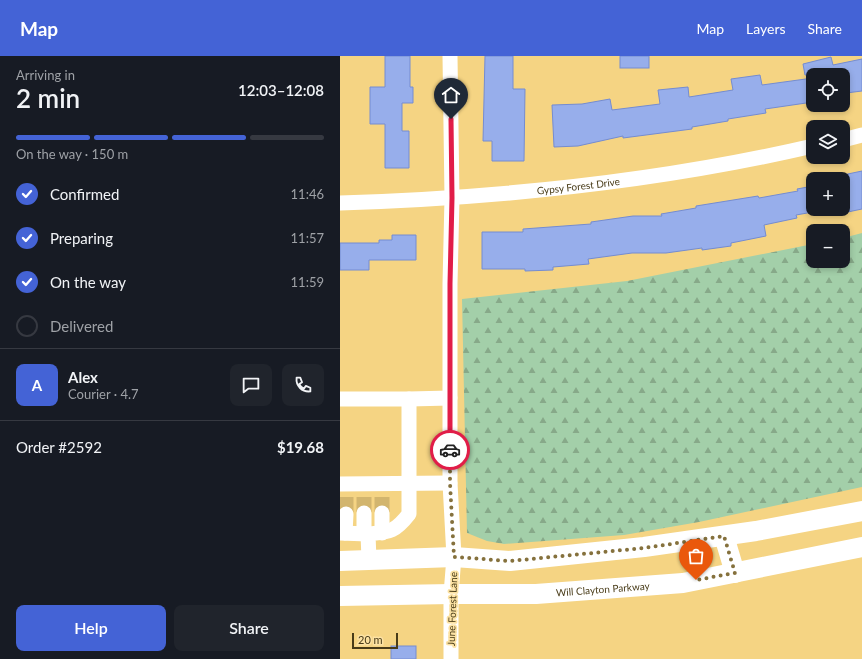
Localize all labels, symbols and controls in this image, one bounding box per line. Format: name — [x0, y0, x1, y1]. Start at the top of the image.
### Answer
text: Map — [20, 17, 58, 40]
text: Map — [696, 20, 724, 37]
text: Layers — [746, 20, 786, 37]
text: Share — [808, 20, 842, 37]
text: Arriving in — [16, 67, 75, 83]
map controls — [806, 68, 850, 268]
button: locate — [806, 68, 850, 112]
pin — [434, 78, 468, 119]
text: 12:03–12:08 — [238, 81, 324, 99]
text: 2 min — [16, 82, 80, 114]
icon: home — [440, 84, 462, 106]
button: layers — [806, 120, 850, 164]
text: On the way · 150 m — [16, 146, 128, 162]
button: + — [806, 172, 850, 216]
street label: Gypsy Forest Drive — [536, 175, 621, 197]
icon: check — [16, 183, 38, 205]
text: Confirmed — [50, 185, 119, 203]
text: 11:46 — [291, 186, 324, 202]
button: − — [806, 224, 850, 268]
icon: check — [16, 227, 38, 249]
text: Preparing — [50, 229, 113, 247]
text: 11:57 — [291, 230, 324, 246]
icon: check — [16, 271, 38, 293]
text: On the way — [50, 273, 126, 291]
text: 11:59 — [291, 274, 324, 290]
text: Delivered — [50, 317, 113, 335]
button: chat — [230, 364, 272, 406]
button: phone — [282, 364, 324, 406]
text: Alex — [68, 368, 98, 386]
text: A — [32, 376, 42, 394]
text: Courier · 4.7 — [68, 386, 139, 402]
courier — [430, 430, 470, 470]
text: Order #2592 — [16, 438, 102, 456]
text: $19.68 — [277, 438, 324, 456]
icon: car — [439, 439, 461, 461]
pin — [679, 539, 713, 580]
icon: bag — [685, 545, 707, 567]
street label: June Forest Lane — [445, 572, 459, 646]
street label: Will Clayton Parkway — [556, 579, 651, 598]
button: Help — [16, 605, 166, 651]
button: Share — [174, 605, 324, 651]
scale bar — [352, 631, 398, 650]
text: 20 m — [358, 633, 383, 646]

